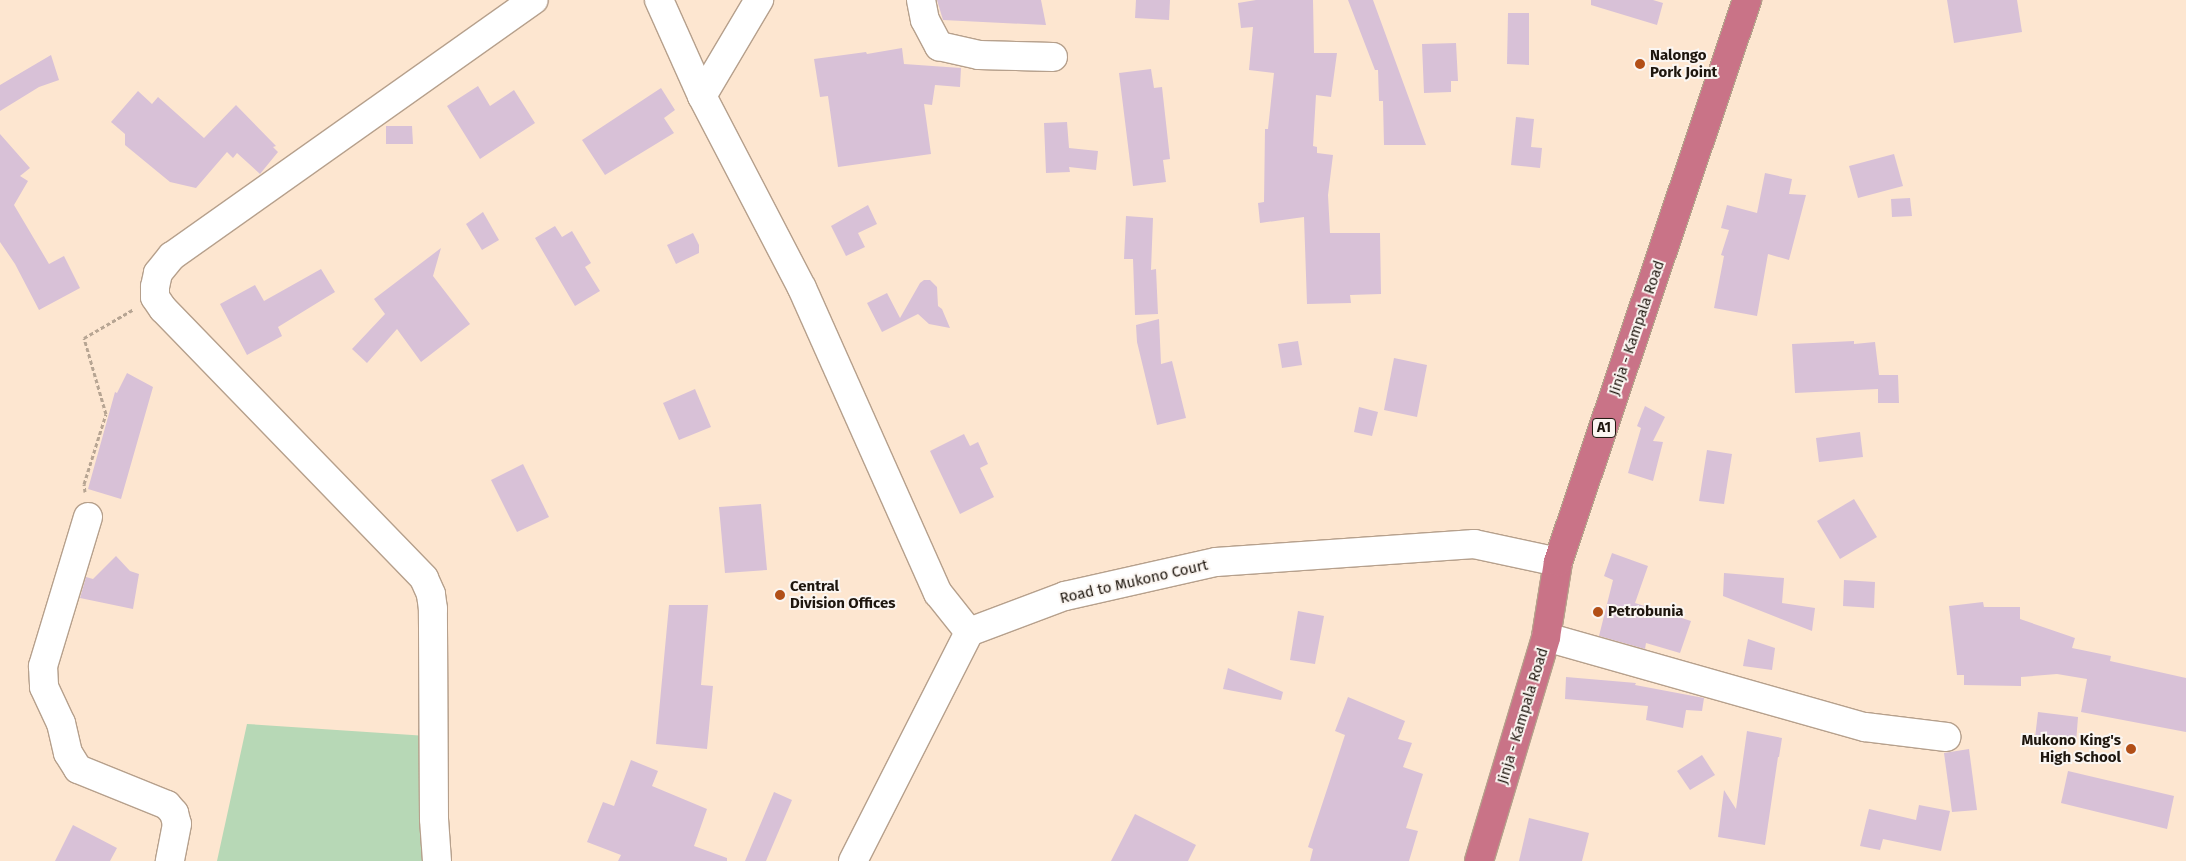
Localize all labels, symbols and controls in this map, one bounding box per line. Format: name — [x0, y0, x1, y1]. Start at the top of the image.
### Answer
place label: Nalongo Pork Joint — [1650, 46, 1717, 81]
marker: Nalongo Pork Joint — [1634, 58, 1646, 70]
street label: Jinja - Kampala Road — [1605, 258, 1669, 398]
road number: A1 — [1592, 416, 1616, 439]
street label: Road to Mukono Court — [1058, 556, 1210, 608]
place label: Central Division Offices — [790, 577, 895, 612]
marker: Central Division Offices — [774, 589, 786, 601]
place label: Petrobunia — [1608, 603, 1684, 621]
marker: Petrobunia — [1592, 606, 1604, 618]
street label: Jinja - Kampala Road — [1494, 646, 1552, 786]
place label: Mukono King's High School — [2022, 731, 2121, 766]
marker: Mukono King's High School — [2125, 743, 2137, 755]

